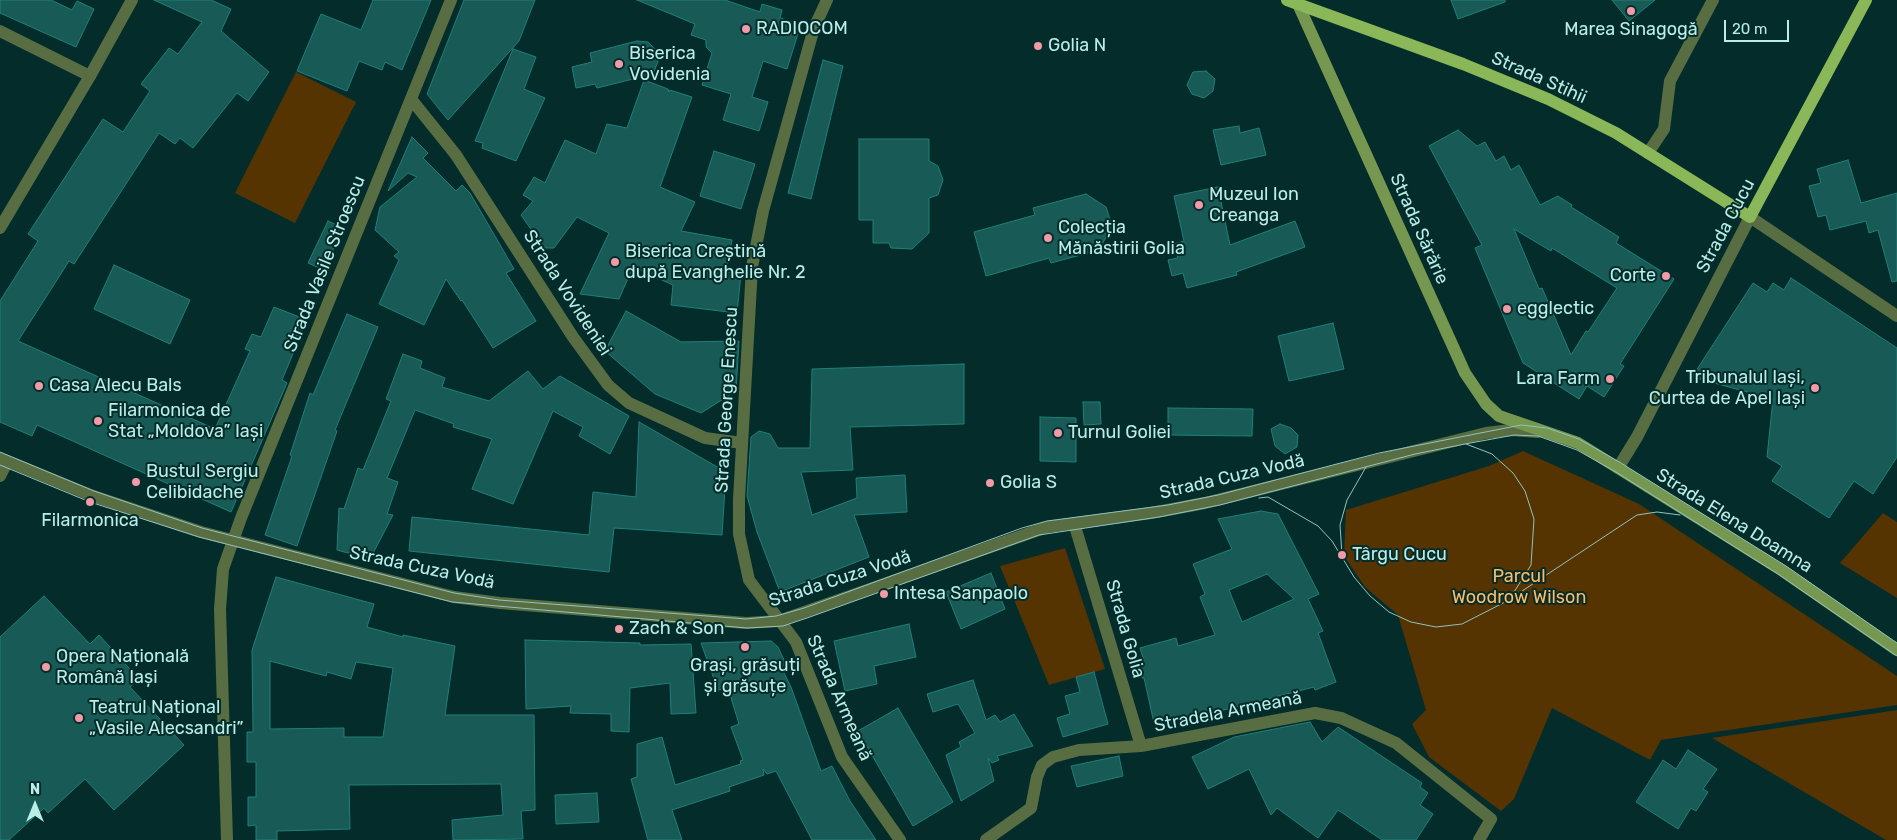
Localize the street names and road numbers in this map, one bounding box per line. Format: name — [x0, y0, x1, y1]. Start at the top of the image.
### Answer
street label: Strada Stihii — [1488, 47, 1590, 109]
street label: Strada Sărărie — [1385, 170, 1453, 288]
street label: Strada Vasile Stroescu — [280, 173, 370, 355]
street label: Strada Cucu — [1692, 175, 1760, 277]
street label: Strada Vovideniei — [518, 226, 616, 360]
street label: Strada George Enescu — [711, 306, 743, 494]
street label: Strada Cuza Vodă — [1157, 450, 1307, 504]
street label: Strada Elena Doamna — [1652, 464, 1816, 578]
street label: Strada Cuza Vodă — [347, 542, 497, 594]
street label: Strada Cuza Vodă — [766, 546, 914, 612]
street label: Strada Golia — [1101, 577, 1149, 681]
street label: Strada Armeană — [802, 632, 876, 764]
street label: Stradela Armeană — [1152, 687, 1304, 737]

